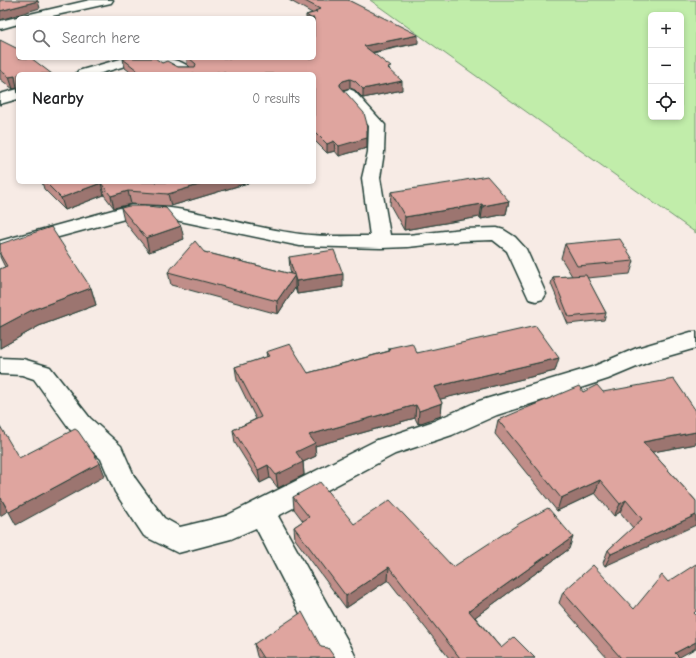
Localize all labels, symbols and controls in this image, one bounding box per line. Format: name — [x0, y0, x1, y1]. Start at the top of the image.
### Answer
map controls — [648, 12, 684, 120]
button: + — [648, 12, 684, 48]
search box — [16, 16, 316, 60]
icon: search — [30, 27, 52, 49]
text: Search here — [62, 29, 140, 47]
button: − — [648, 48, 684, 84]
button: locate — [648, 84, 684, 120]
text: Nearby — [32, 89, 83, 108]
text: 0 results — [252, 91, 300, 106]

